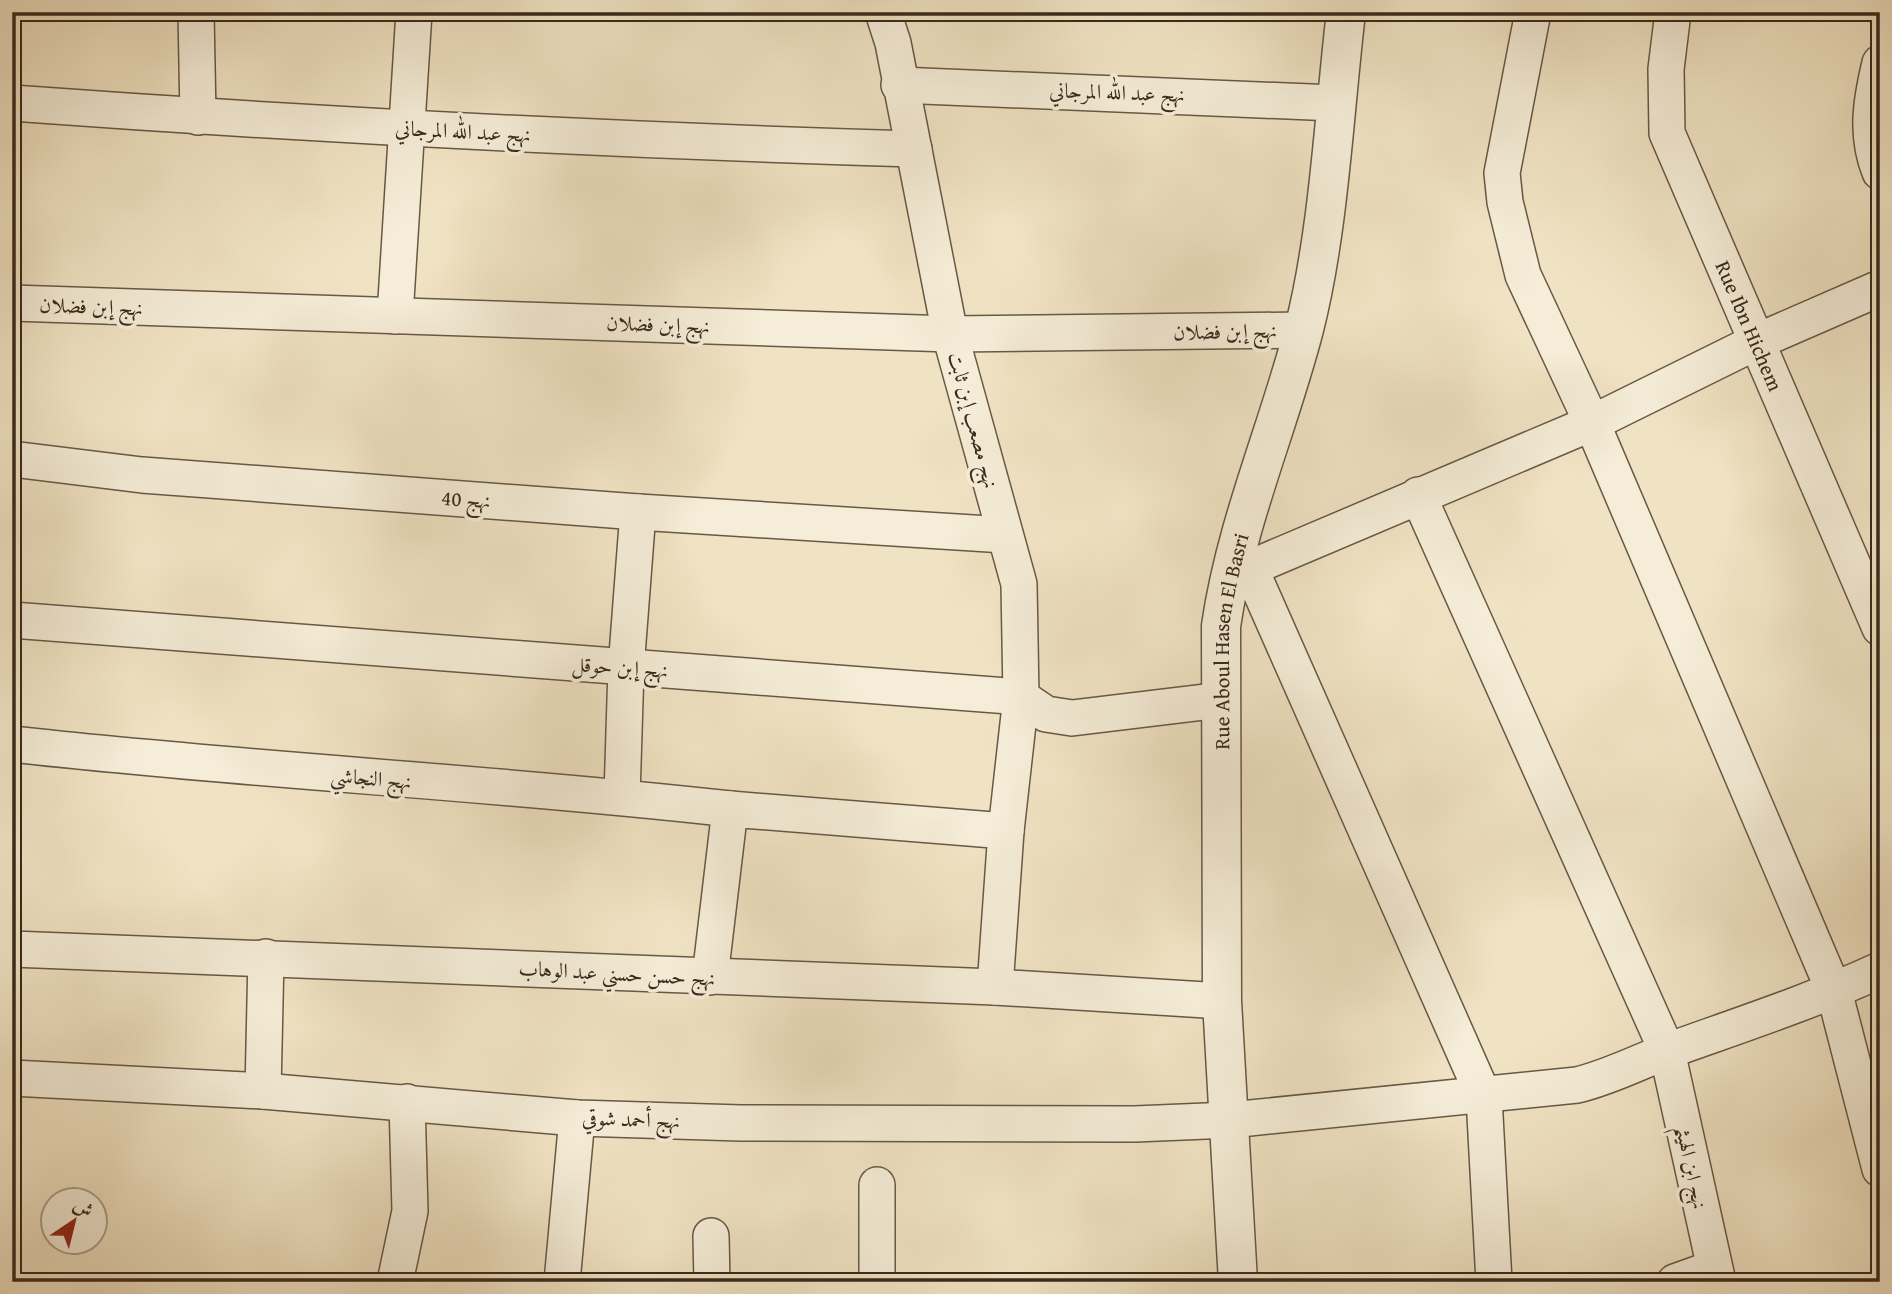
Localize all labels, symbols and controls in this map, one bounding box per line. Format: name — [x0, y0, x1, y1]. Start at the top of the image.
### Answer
street label: نهج عبد الله المرجاني — [1049, 73, 1185, 114]
street label: نهج عبد الله المرجاني — [394, 111, 532, 154]
street label: Rue Ibn Hichem — [1708, 255, 1792, 396]
street label: نهج إبن فضلان — [39, 289, 143, 327]
street label: نهج إبن فضلان — [606, 307, 710, 345]
street label: نهج إبن فضلان — [1173, 315, 1277, 351]
street label: نهج مصعب إبن ثابت — [937, 348, 1007, 493]
street label: نهج 40 — [440, 482, 492, 520]
street label: Rue Aboul Hasen El Basri — [1205, 529, 1256, 750]
street label: نهج إبن حوقل — [570, 648, 669, 690]
street label: نهج النجاشي — [329, 759, 413, 802]
street label: نهج حسن حسني عبد الوهاب — [518, 952, 716, 999]
street label: نهج أحمد شوقي — [581, 1102, 681, 1140]
street label: نهج ابن الهيثم — [1662, 1122, 1716, 1213]
north arrow — [38, 1186, 108, 1256]
text: ش — [68, 1190, 100, 1224]

